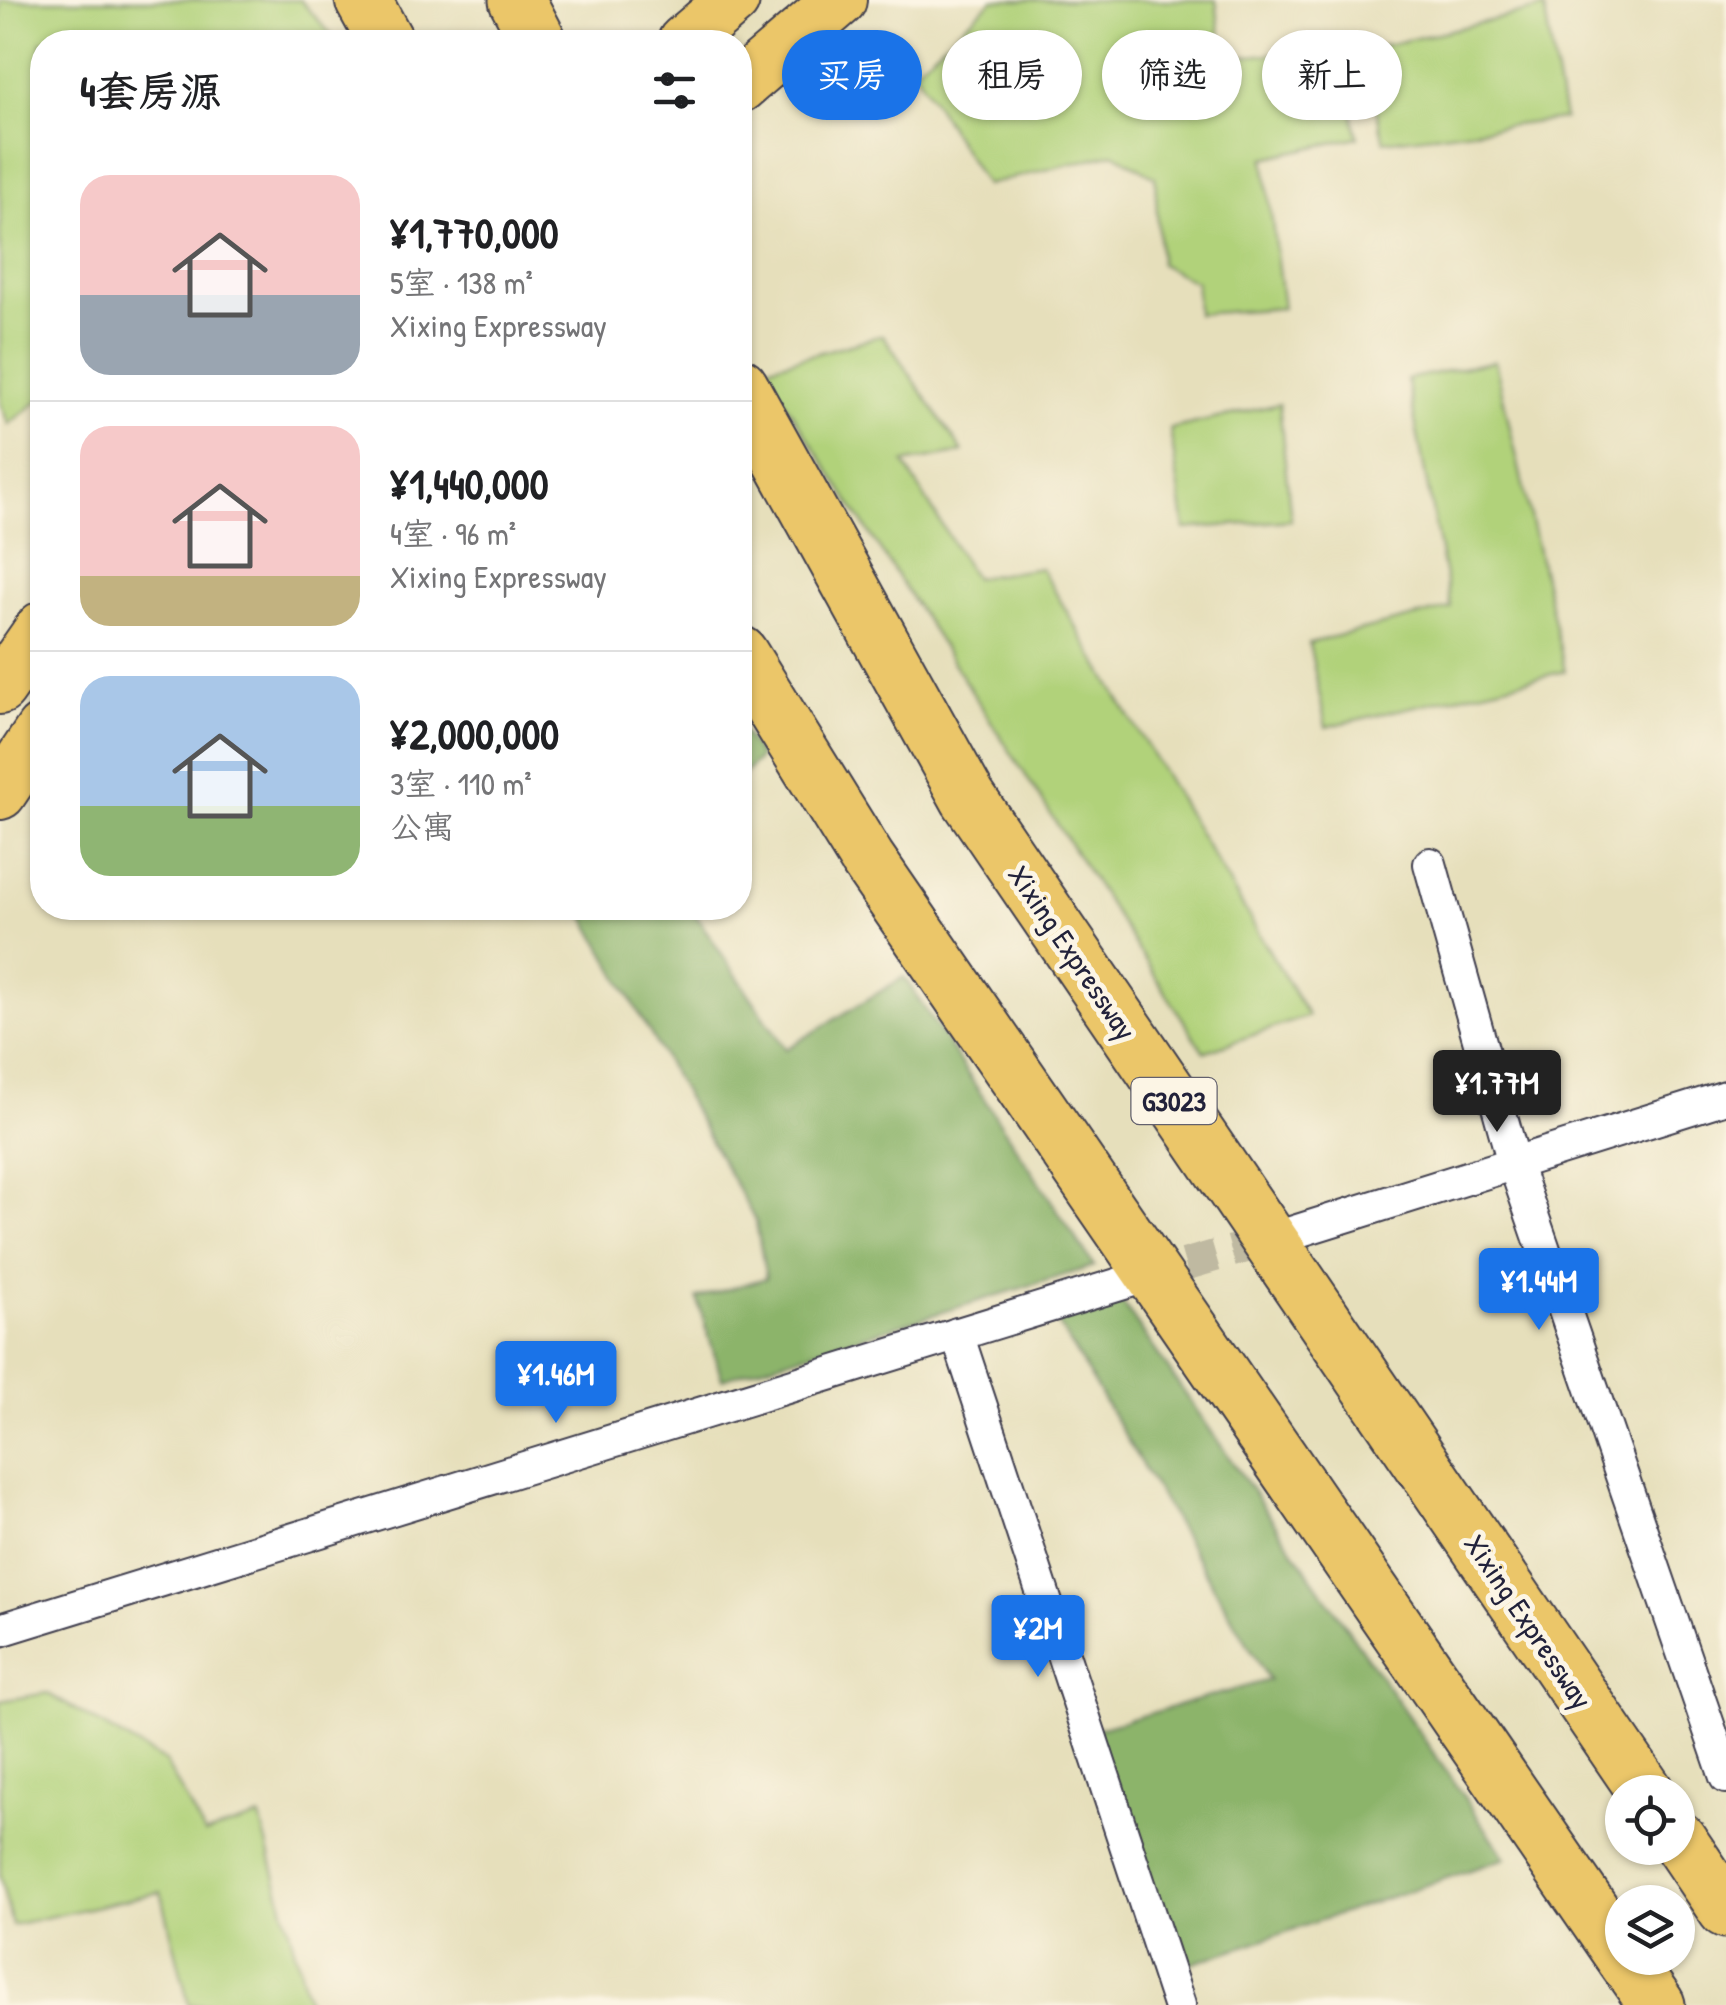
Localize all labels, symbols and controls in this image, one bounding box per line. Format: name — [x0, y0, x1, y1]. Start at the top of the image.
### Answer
chip: 买房 — [782, 30, 922, 120]
chip: 租房 — [942, 30, 1082, 120]
chip: 筛选 — [1102, 30, 1242, 120]
chip: 新上 — [1262, 30, 1402, 120]
text: 4套房源 — [80, 62, 222, 119]
icon: filters — [647, 63, 702, 118]
text: ¥1,770,000 — [390, 204, 559, 261]
icon: home — [160, 215, 280, 335]
text: 5室 · 138 m² — [390, 261, 533, 304]
text: Xixing Expressway — [390, 304, 607, 347]
text: ¥1,440,000 — [390, 455, 548, 512]
icon: home — [160, 466, 280, 586]
text: 4室 · 96 m² — [390, 512, 516, 555]
text: Xixing Expressway — [390, 555, 607, 598]
text: ¥2,000,000 — [390, 705, 559, 762]
icon: home — [160, 716, 280, 836]
text: 3室 · 110 m² — [390, 762, 532, 805]
text: 公寓 — [390, 805, 454, 848]
street label: Xixing Expressway — [1000, 857, 1146, 1047]
pin: ¥1.77M — [1416, 1050, 1578, 1135]
text: ¥1.77M — [1455, 1061, 1539, 1104]
road number: G3023 — [1132, 1078, 1216, 1124]
pin: ¥1.44M — [1458, 1248, 1620, 1333]
text: ¥1.44M — [1501, 1259, 1577, 1302]
pin: ¥1.46M — [475, 1341, 637, 1426]
text: ¥1.46M — [517, 1352, 595, 1395]
street label: Xixing Expressway — [1456, 1526, 1602, 1716]
pin: ¥2M — [990, 1595, 1086, 1680]
text: ¥2M — [1014, 1606, 1062, 1649]
map controls — [1605, 1775, 1695, 1975]
button: locate — [1605, 1775, 1695, 1865]
button: layers — [1605, 1885, 1695, 1975]

